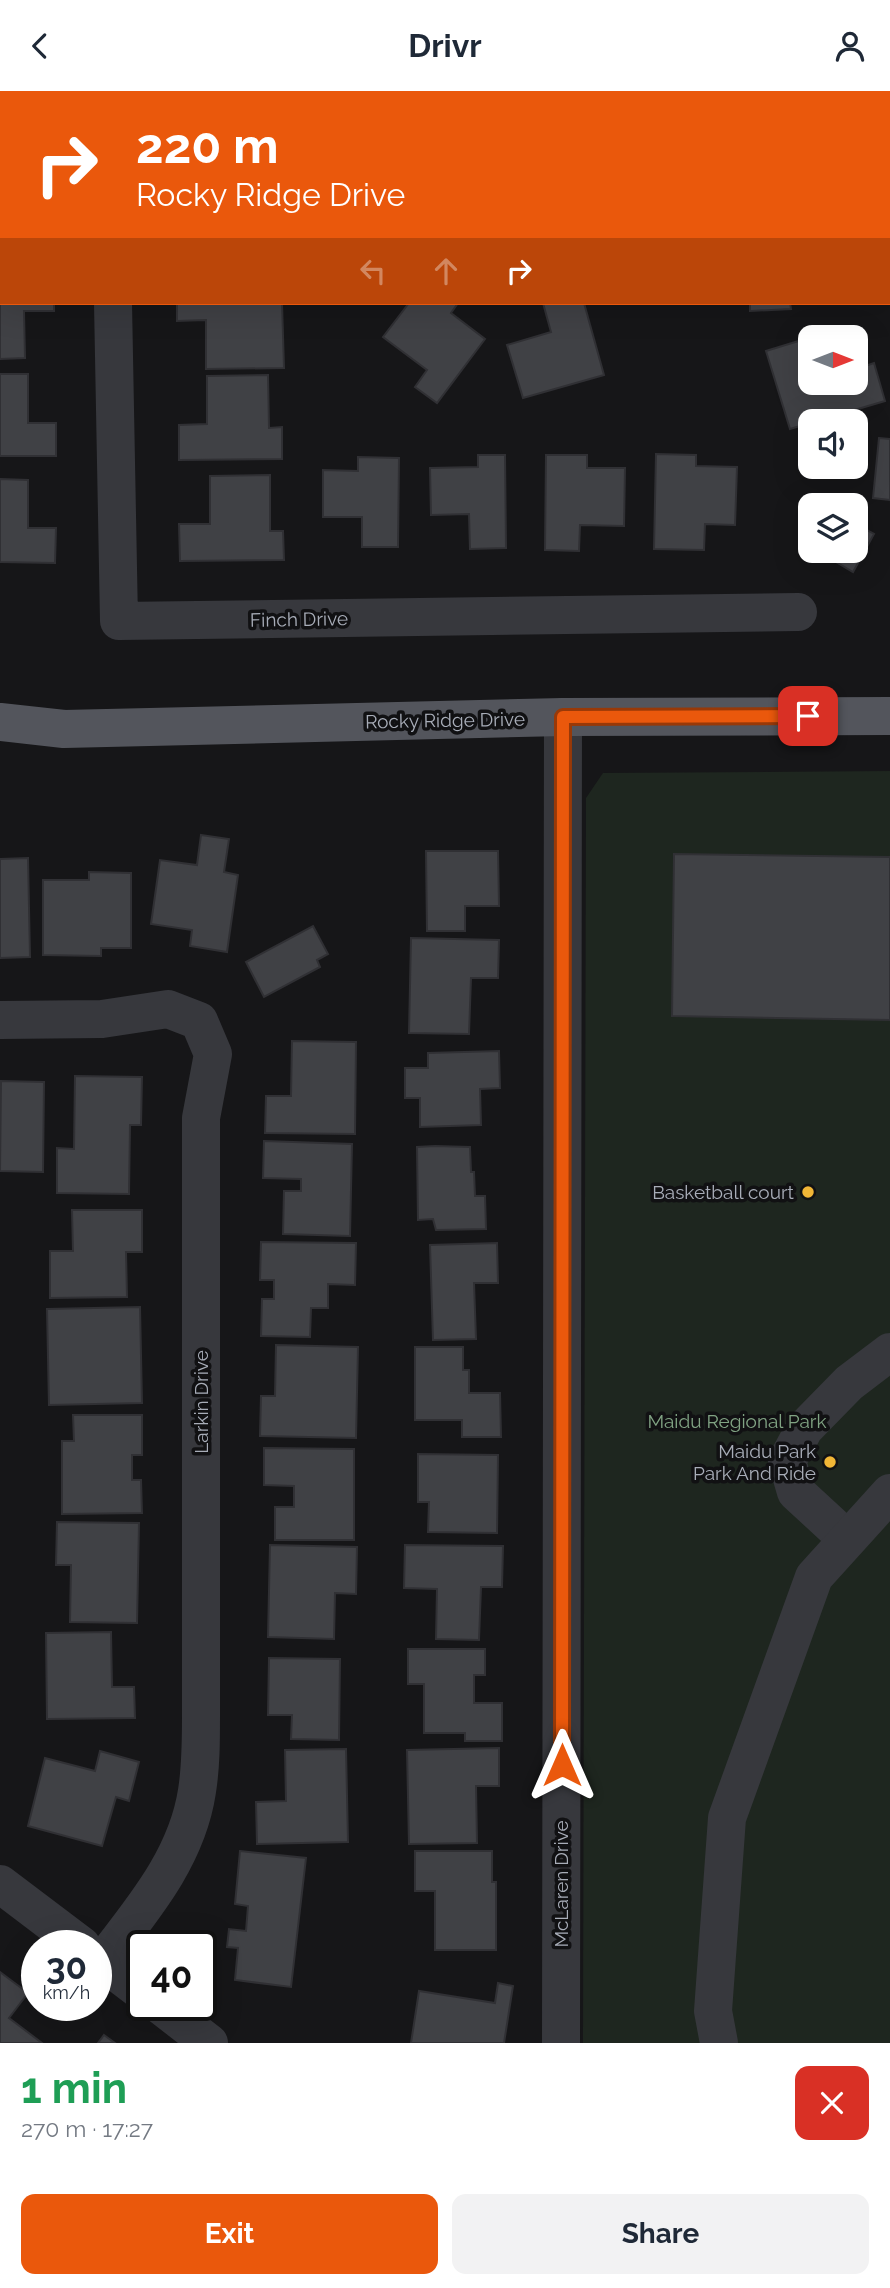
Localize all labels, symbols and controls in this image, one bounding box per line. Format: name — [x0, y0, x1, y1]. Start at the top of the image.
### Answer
icon: back — [21, 27, 59, 65]
text: Drivr — [408, 27, 482, 64]
icon: person — [831, 27, 869, 65]
text: 220 m — [136, 117, 279, 174]
icon: right — [21, 119, 112, 210]
text: Rocky Ridge Drive — [136, 176, 405, 213]
icon: left — [354, 252, 392, 290]
icon: ahead — [427, 252, 465, 290]
icon: right — [500, 252, 538, 290]
north arrow — [798, 325, 868, 395]
map controls — [798, 325, 868, 563]
button: sound — [798, 409, 868, 479]
button: layers — [798, 493, 868, 563]
street label: Finch Drive — [250, 607, 348, 631]
pin — [778, 686, 838, 746]
icon: arrive — [789, 697, 827, 735]
street label: Rocky Ridge Drive — [365, 708, 525, 732]
place label: Basketball court — [652, 1181, 795, 1203]
marker: Basketball court — [800, 1184, 816, 1200]
street label: Larkin Drive — [190, 1350, 212, 1454]
park label: Maidu Regional Park — [647, 1410, 827, 1432]
place label: Maidu Park Park And Ride — [693, 1440, 816, 1484]
marker: Maidu Park Park And Ride — [822, 1454, 838, 1470]
position arrow — [525, 1728, 599, 1802]
street label: McLaren Drive — [550, 1820, 572, 1948]
speed limit sign: 40 — [126, 1930, 217, 2021]
text: 30 — [46, 1946, 87, 1987]
text: km/h — [43, 1982, 90, 2003]
text: 1 min — [21, 2064, 127, 2113]
button: close — [795, 2066, 869, 2140]
text: 270 m · 17:27 — [21, 2115, 153, 2142]
button: Exit — [21, 2194, 438, 2274]
button: Share — [452, 2194, 869, 2274]

